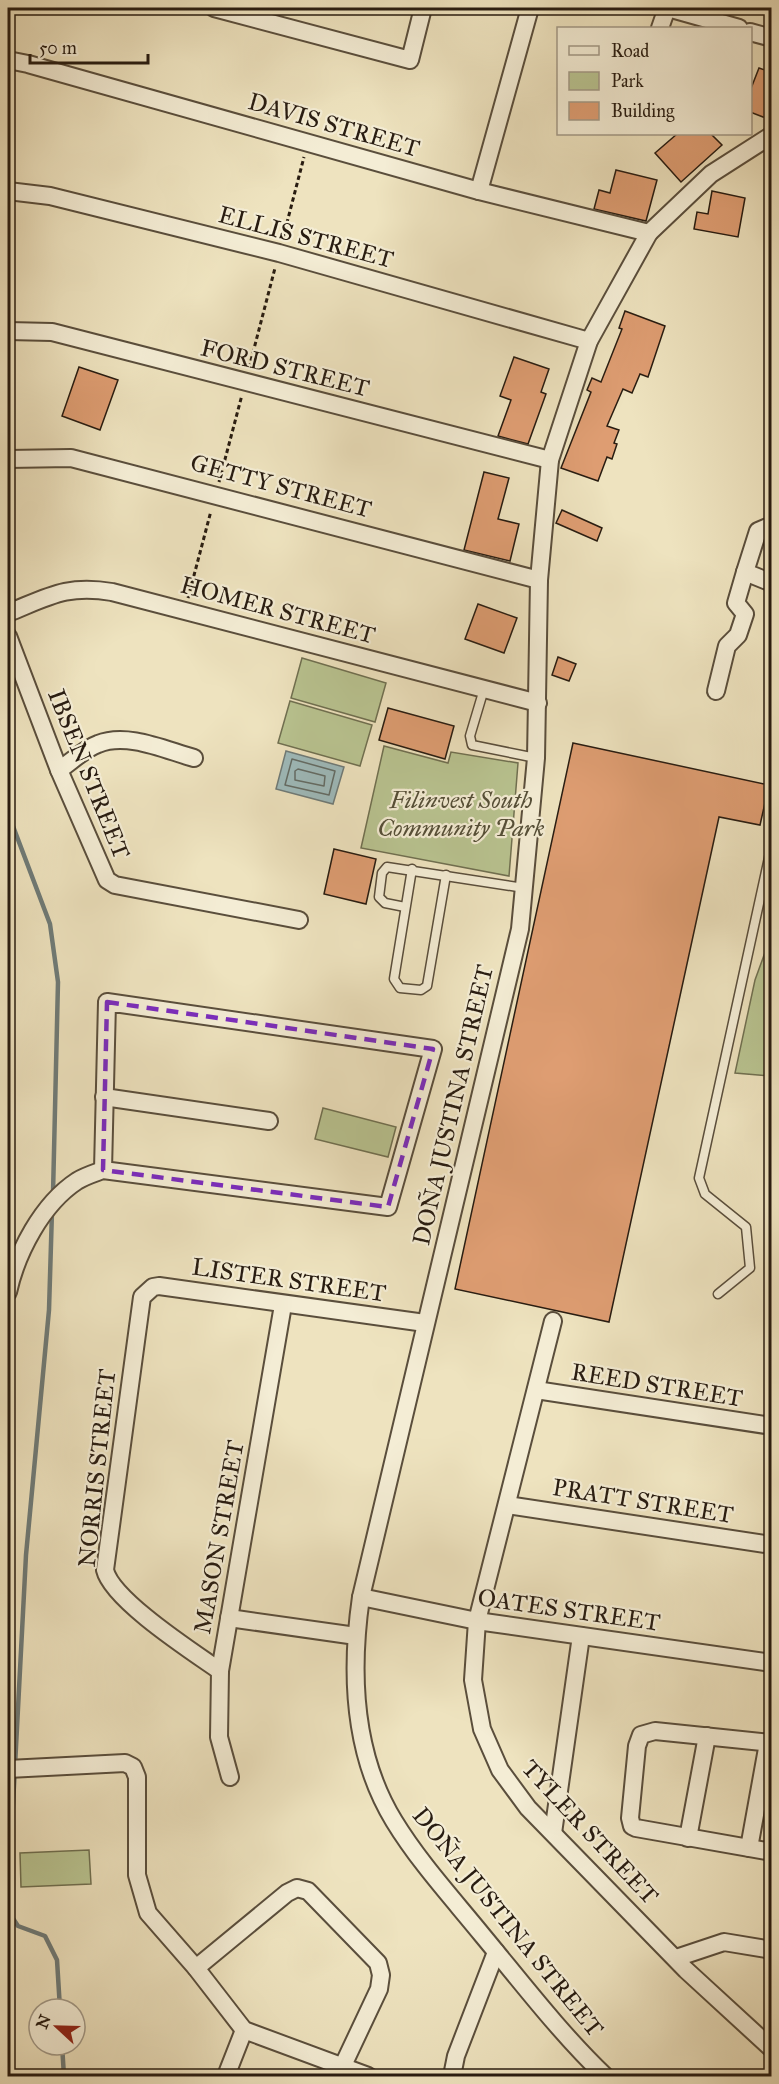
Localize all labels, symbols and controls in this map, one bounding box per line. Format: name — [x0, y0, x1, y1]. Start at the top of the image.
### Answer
scale bar — [30, 27, 148, 65]
legend — [557, 27, 752, 135]
text: 50 m — [39, 37, 77, 59]
text: Road — [611, 40, 649, 62]
text: Park — [611, 70, 644, 92]
street label: DAVIS STREET — [245, 86, 423, 164]
text: Building — [611, 100, 675, 123]
street label: ELLIS STREET — [215, 199, 397, 275]
street label: FORD STREET — [198, 333, 372, 403]
street label: GETTY STREET — [187, 447, 375, 525]
street label: HOMER STREET — [177, 570, 379, 650]
street label: IBSEN STREET — [41, 685, 137, 863]
park label: Filinvest South Community Park — [377, 785, 545, 843]
street label: DOÑA JUSTINA STREET — [406, 962, 500, 1248]
street label: LISTER STREET — [190, 1252, 388, 1308]
street label: REED STREET — [569, 1357, 745, 1413]
street label: NORRIS STREET — [72, 1367, 122, 1569]
street label: MASON STREET — [187, 1438, 251, 1636]
street label: PRATT STREET — [551, 1472, 735, 1530]
street label: OATES STREET — [476, 1582, 662, 1638]
street label: TYLER STREET — [515, 1753, 665, 1911]
street label: DOÑA JUSTINA STREET — [406, 1801, 610, 2043]
north arrow — [27, 1997, 87, 2057]
text: N — [32, 2011, 55, 2031]

